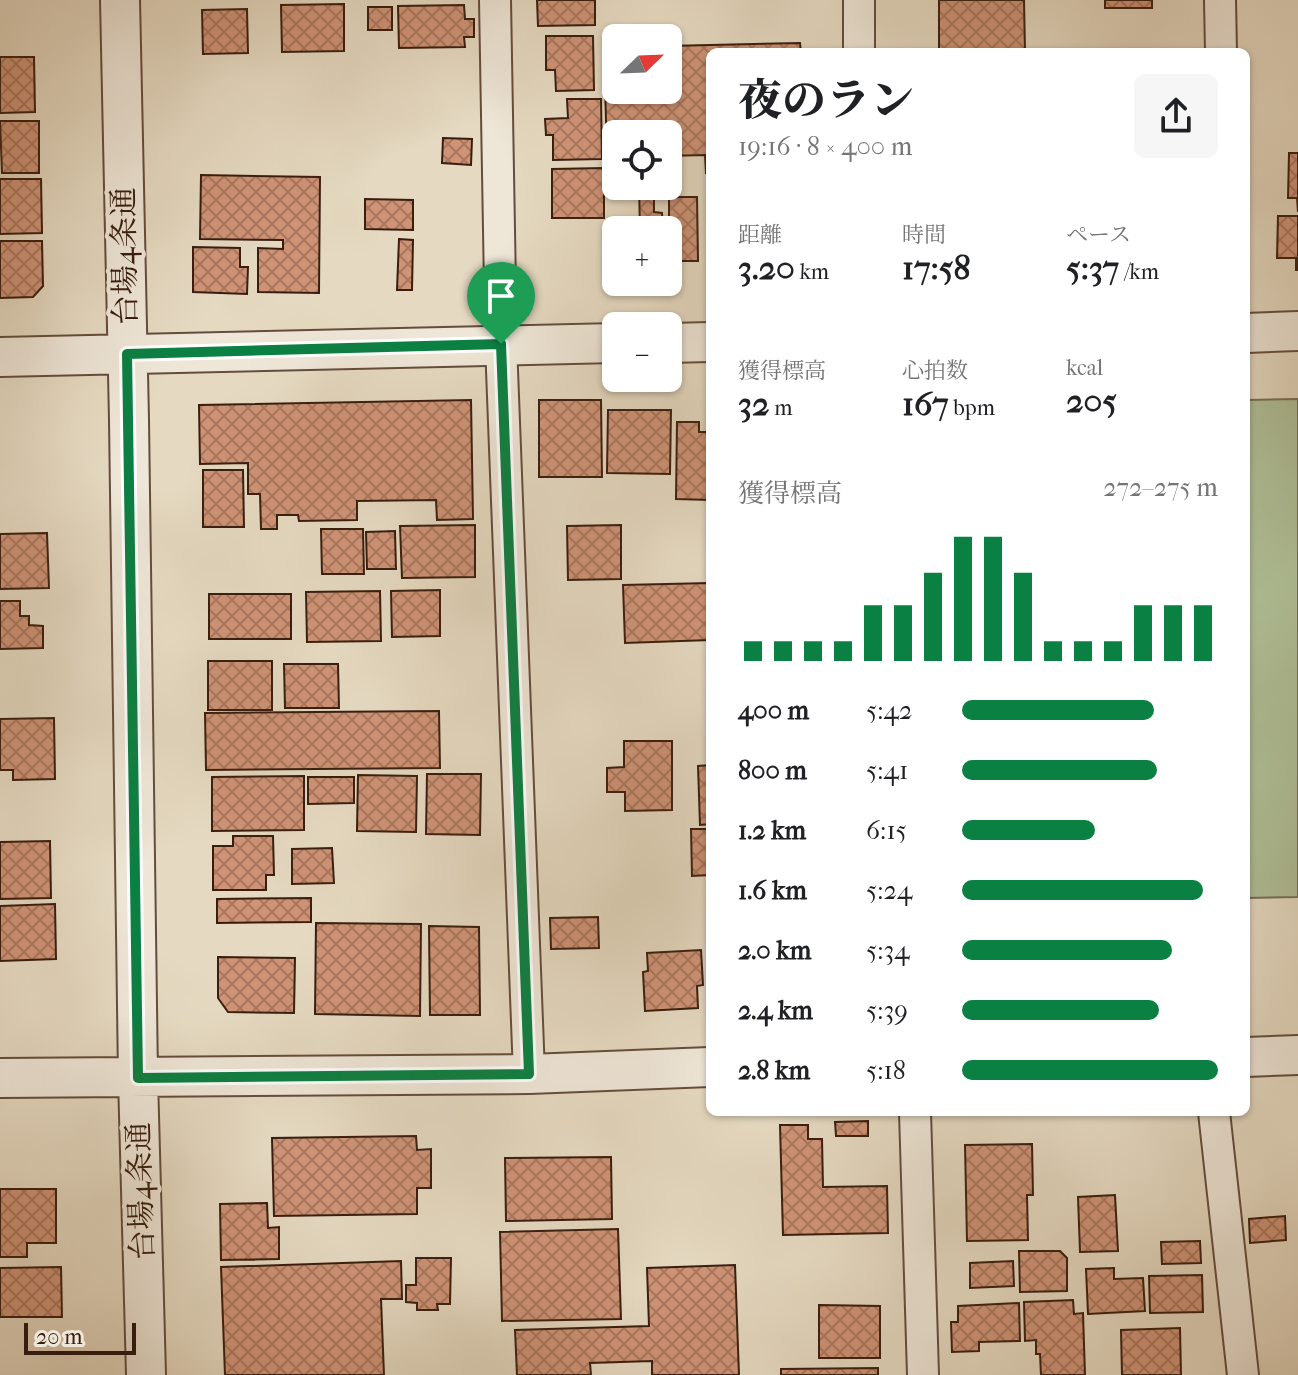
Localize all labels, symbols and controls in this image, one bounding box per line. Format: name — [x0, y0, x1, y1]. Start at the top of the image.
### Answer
north arrow — [602, 24, 682, 104]
map controls — [602, 24, 682, 392]
button: share — [1134, 74, 1218, 158]
text: 夜のラン — [738, 75, 914, 126]
button: locate — [602, 120, 682, 200]
text: 19:16 · 8 × 400 m — [738, 131, 912, 162]
street label: 台場4条通 — [106, 187, 144, 325]
button: + — [602, 216, 682, 296]
text: 距離 — [738, 222, 782, 248]
text: 時間 — [902, 222, 946, 248]
text: ペース — [1066, 222, 1131, 248]
text: 3.20 — [738, 248, 795, 288]
text: 17:58 — [902, 248, 971, 288]
text: 5:37 — [1066, 248, 1119, 288]
text: km — [795, 259, 829, 285]
text: /km — [1119, 259, 1159, 285]
pin — [467, 262, 535, 344]
icon: arrive — [479, 274, 523, 318]
button: − — [602, 312, 682, 392]
text: kcal — [1066, 355, 1103, 381]
text: 獲得標高 — [738, 358, 826, 384]
text: 心拍数 — [902, 358, 968, 384]
text: 205 — [1066, 381, 1117, 421]
text: 32 — [738, 384, 769, 424]
text: 167 — [902, 384, 949, 424]
text: m — [769, 395, 792, 421]
text: bpm — [949, 395, 995, 421]
text: 272–275 m — [1103, 472, 1218, 503]
text: 獲得標高 — [738, 478, 842, 509]
text: 400 m — [738, 695, 809, 726]
text: 5:42 — [866, 695, 912, 726]
text: 800 m — [738, 755, 807, 786]
text: 5:41 — [866, 755, 908, 786]
text: 1.2 km — [738, 815, 806, 846]
text: 6:15 — [866, 815, 907, 846]
text: 1.6 km — [738, 875, 807, 906]
text: 5:24 — [866, 875, 912, 906]
text: 2.0 km — [738, 935, 811, 966]
text: 5:34 — [866, 935, 910, 966]
text: 2.4 km — [738, 995, 813, 1026]
text: 5:39 — [866, 995, 908, 1026]
text: 2.8 km — [738, 1055, 810, 1086]
text: 5:18 — [866, 1055, 906, 1086]
street label: 台場4条通 — [121, 1122, 161, 1260]
scale bar — [24, 1319, 136, 1355]
text: 20 m — [36, 1324, 82, 1350]

